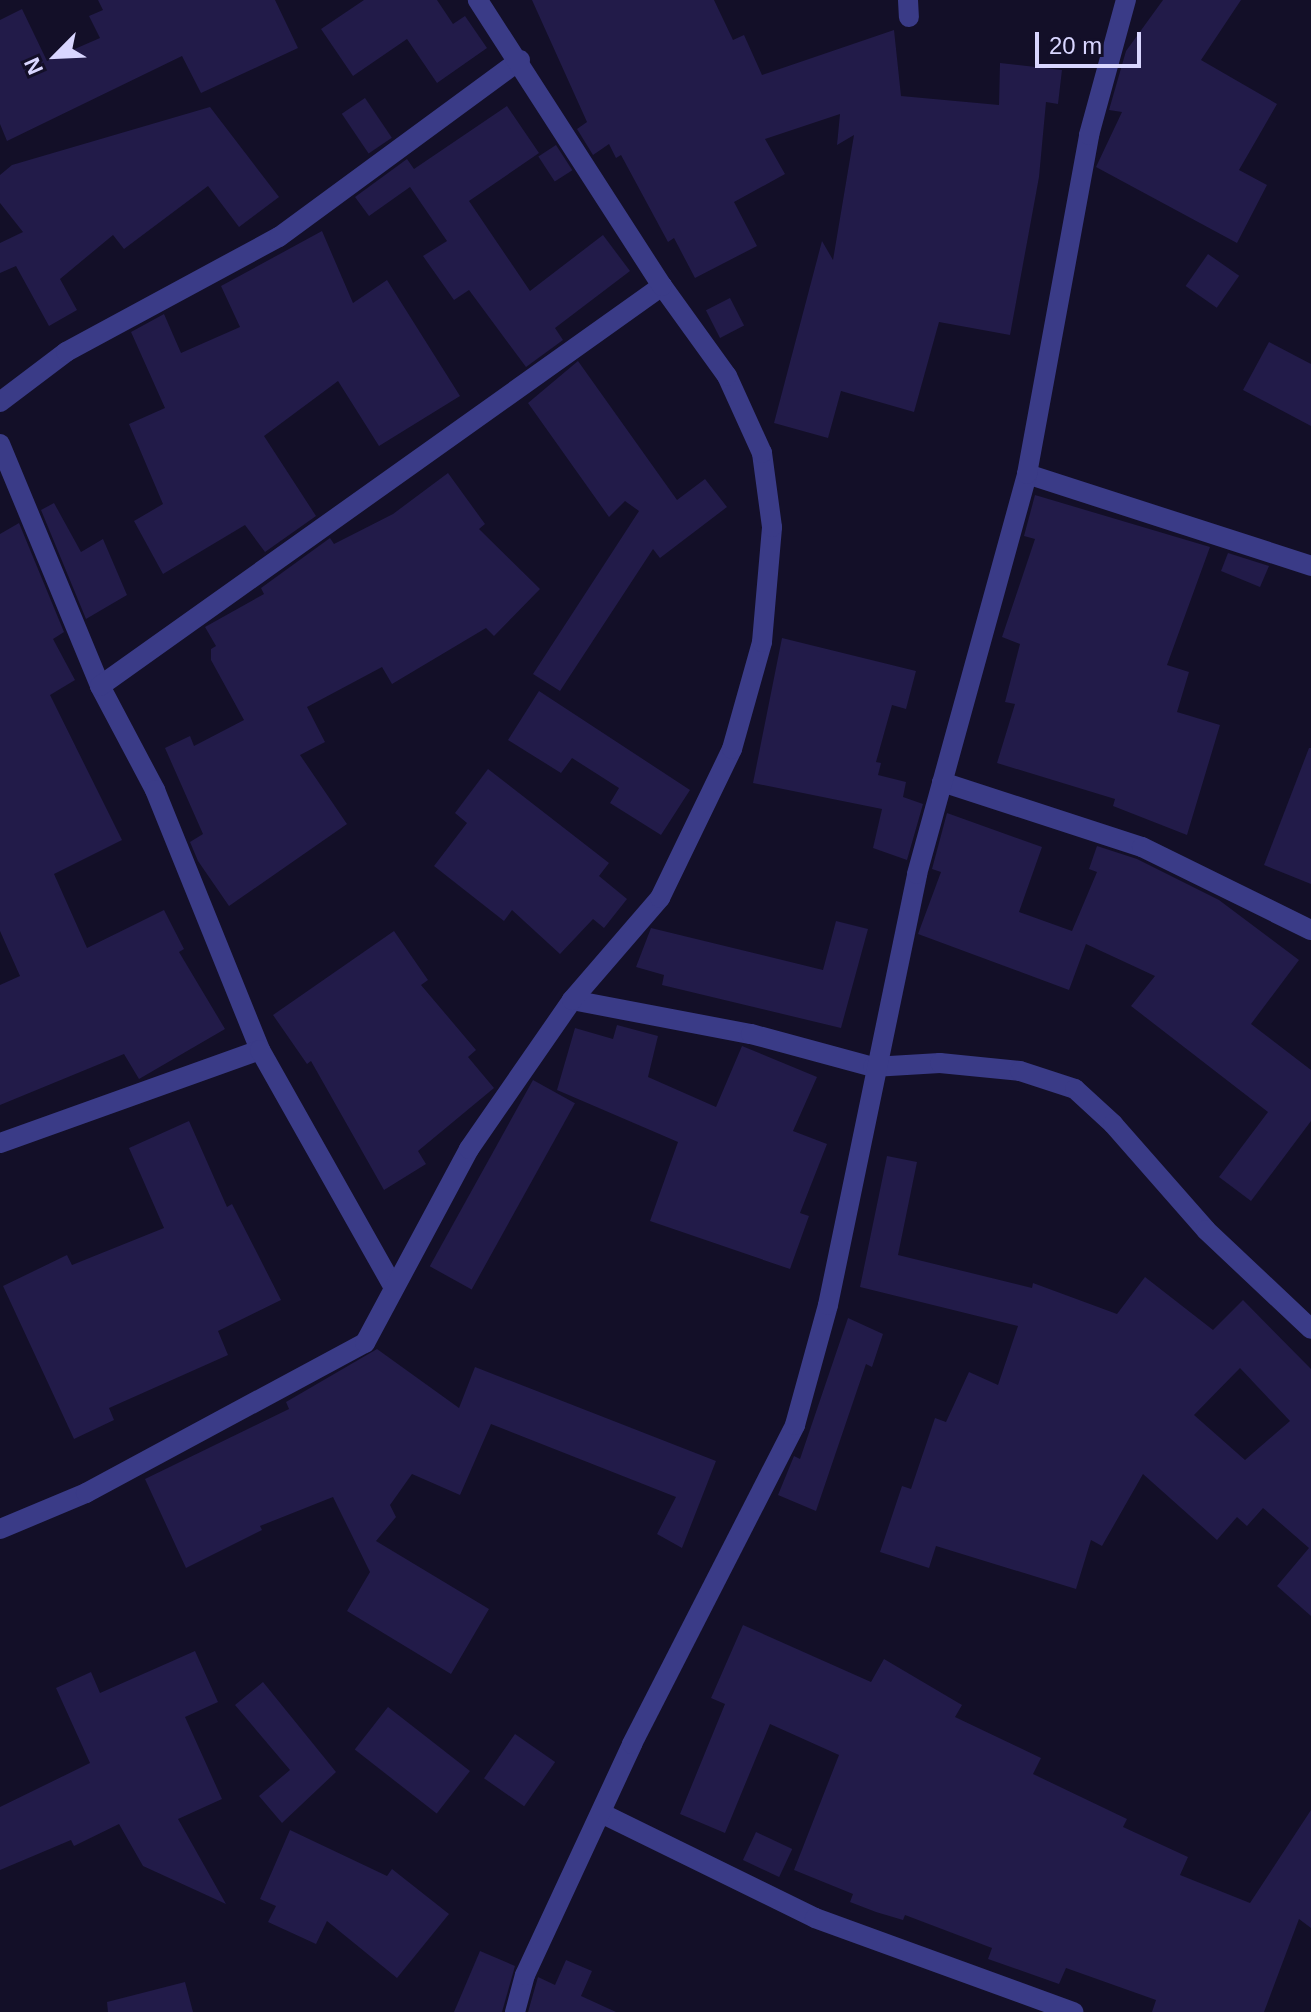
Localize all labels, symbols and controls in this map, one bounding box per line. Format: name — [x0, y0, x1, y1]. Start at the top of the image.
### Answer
north arrow — [16, 16, 96, 96]
scale bar — [1039, 16, 1145, 66]
text: 20 m — [1049, 32, 1102, 59]
text: N — [19, 54, 48, 78]

